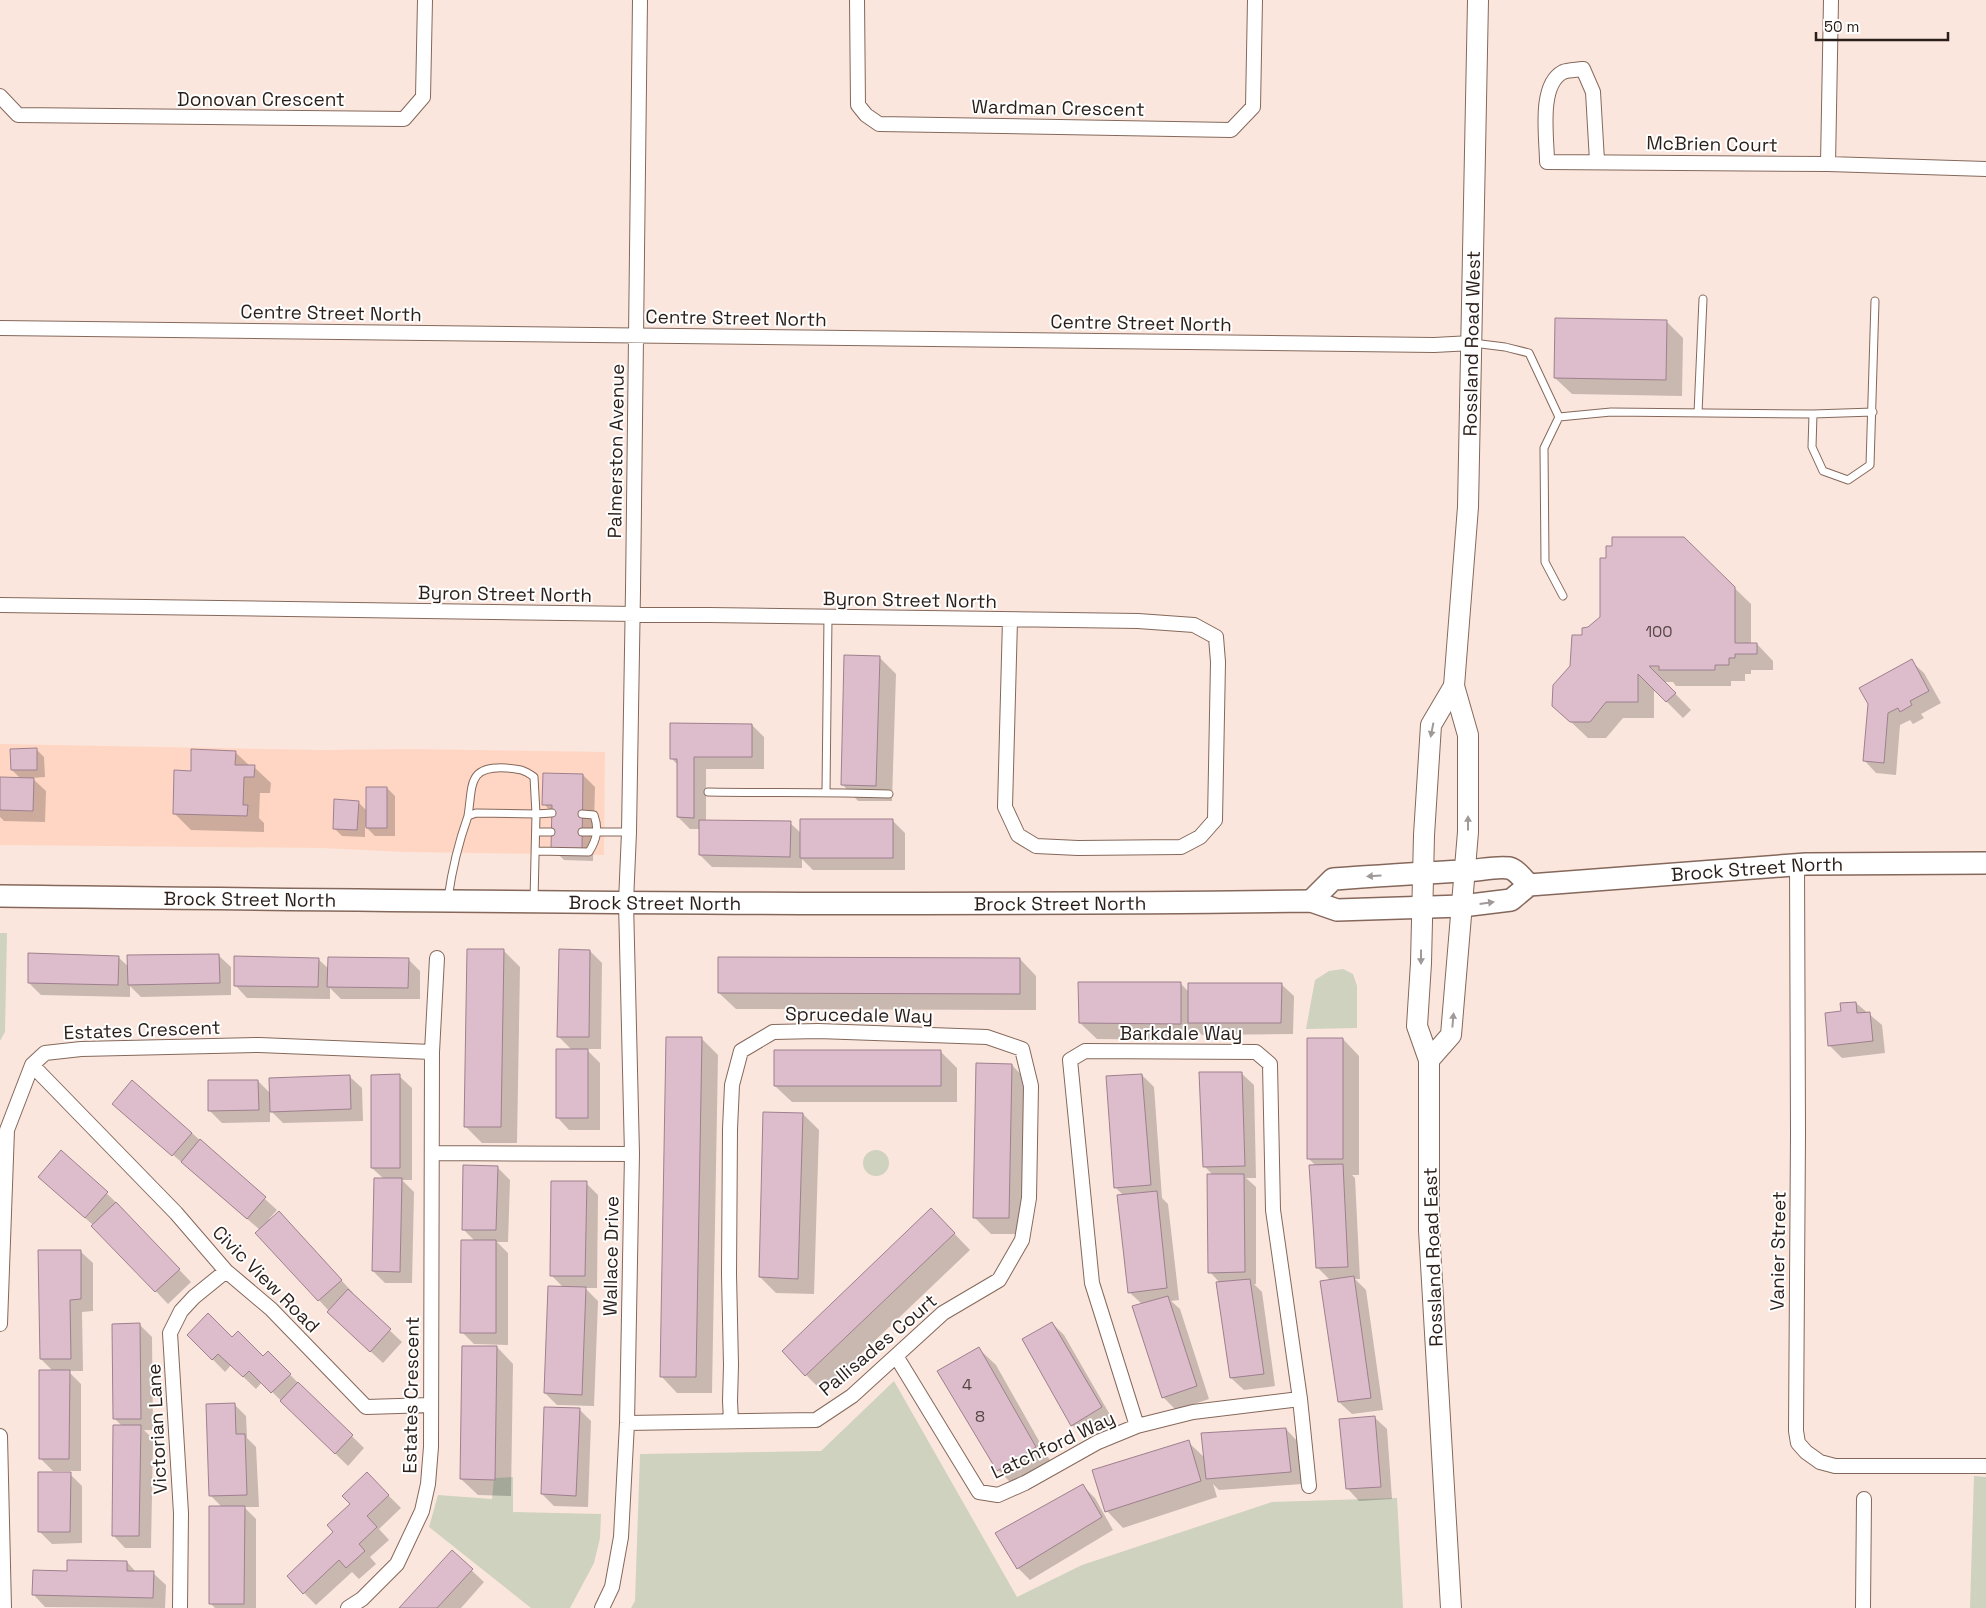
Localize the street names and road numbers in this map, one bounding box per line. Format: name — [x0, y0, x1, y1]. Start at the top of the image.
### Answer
street label: Donovan Crescent — [177, 87, 345, 112]
street label: Wardman Crescent — [971, 94, 1145, 122]
street label: McBrien Court — [1646, 130, 1778, 158]
street label: Rossland Road West — [1457, 250, 1486, 437]
street label: Centre Street North — [240, 299, 422, 327]
street label: Centre Street North — [645, 304, 827, 332]
street label: Centre Street North — [1050, 309, 1232, 337]
street label: Palmerston Avenue — [602, 363, 630, 539]
street label: Byron Street North — [418, 580, 592, 608]
street label: Byron Street North — [823, 586, 997, 614]
street label: Brock Street North — [1670, 851, 1843, 887]
street label: Brock Street North — [164, 885, 336, 912]
street label: Brock Street North — [569, 890, 741, 916]
street label: Brock Street North — [974, 890, 1146, 916]
street label: Sprucedale Way — [785, 1001, 933, 1029]
street label: Estates Crescent — [63, 1015, 221, 1045]
street label: Barkdale Way — [1120, 1021, 1242, 1046]
street label: Rossland Road East — [1417, 1167, 1449, 1347]
street label: Vanier Street — [1764, 1191, 1792, 1311]
street label: Wallace Drive — [597, 1196, 625, 1316]
street label: Civic View Road — [207, 1220, 325, 1338]
street label: Pallisades Court — [814, 1288, 942, 1402]
street label: Estates Crescent — [397, 1316, 425, 1474]
street label: Victorian Lane — [141, 1363, 173, 1495]
street label: Latchford Way — [987, 1405, 1119, 1485]

